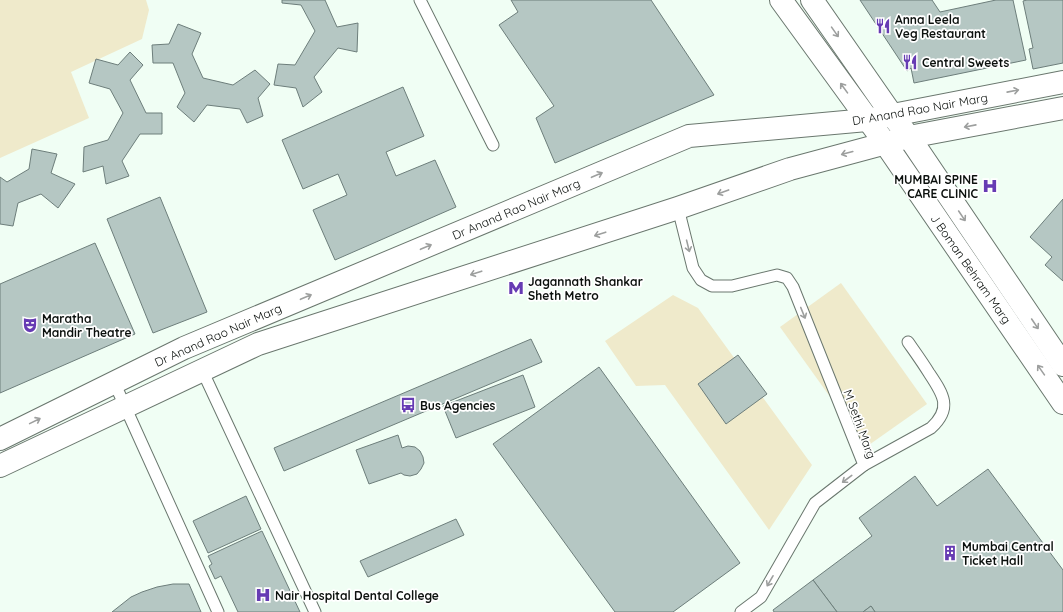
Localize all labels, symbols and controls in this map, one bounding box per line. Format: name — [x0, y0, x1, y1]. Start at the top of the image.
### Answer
place label: Anna Leela Veg Restaurant — [895, 12, 986, 41]
restaurant icon: Anna Leela Veg Restaurant — [874, 17, 892, 35]
one-way arrow — [831, 26, 839, 37]
restaurant icon: Central Sweets — [901, 53, 919, 71]
place label: Central Sweets — [922, 55, 1010, 70]
one-way arrow — [840, 83, 848, 94]
one-way arrow — [1006, 87, 1019, 95]
street label: Dr Anand Rao Nair Marg — [851, 90, 989, 128]
one-way arrow — [964, 122, 977, 130]
one-way arrow — [841, 150, 854, 157]
one-way arrow — [591, 171, 603, 178]
place label: MUMBAI SPINE CARE CLINIC — [894, 172, 978, 201]
street label: Dr Anand Rao Nair Marg — [450, 175, 582, 243]
hospital icon: MUMBAI SPINE CARE CLINIC — [981, 177, 999, 195]
one-way arrow — [717, 189, 729, 197]
one-way arrow — [959, 210, 967, 222]
street label: J Boman Behram Marg — [928, 211, 1014, 327]
one-way arrow — [594, 230, 606, 238]
one-way arrow — [684, 239, 692, 252]
one-way arrow — [419, 243, 431, 250]
one-way arrow — [470, 270, 482, 278]
place label: Jagannath Shankar Sheth Metro — [528, 274, 643, 303]
metro station icon: Jagannath Shankar Sheth Metro — [507, 279, 525, 297]
one-way arrow — [299, 293, 311, 301]
street label: Dr Anand Rao Nair Marg — [152, 300, 284, 370]
one-way arrow — [800, 307, 808, 319]
place label: Maratha Mandir Theatre — [42, 311, 132, 340]
theatre icon: Maratha Mandir Theatre — [21, 316, 39, 334]
one-way arrow — [1031, 318, 1039, 329]
one-way arrow — [1037, 365, 1045, 376]
street label: M Sethi Marg — [841, 387, 879, 461]
bus stop icon: Bus Agencies — [399, 396, 417, 414]
place label: Bus Agencies — [420, 398, 496, 413]
one-way arrow — [29, 417, 41, 425]
one-way arrow — [841, 475, 852, 483]
place label: Mumbai Central Ticket Hall — [962, 539, 1054, 568]
building icon: Mumbai Central Ticket Hall — [941, 544, 959, 562]
one-way arrow — [766, 575, 774, 587]
hospital icon: Nair Hospital Dental College — [254, 586, 272, 604]
place label: Nair Hospital Dental College — [275, 588, 439, 603]

